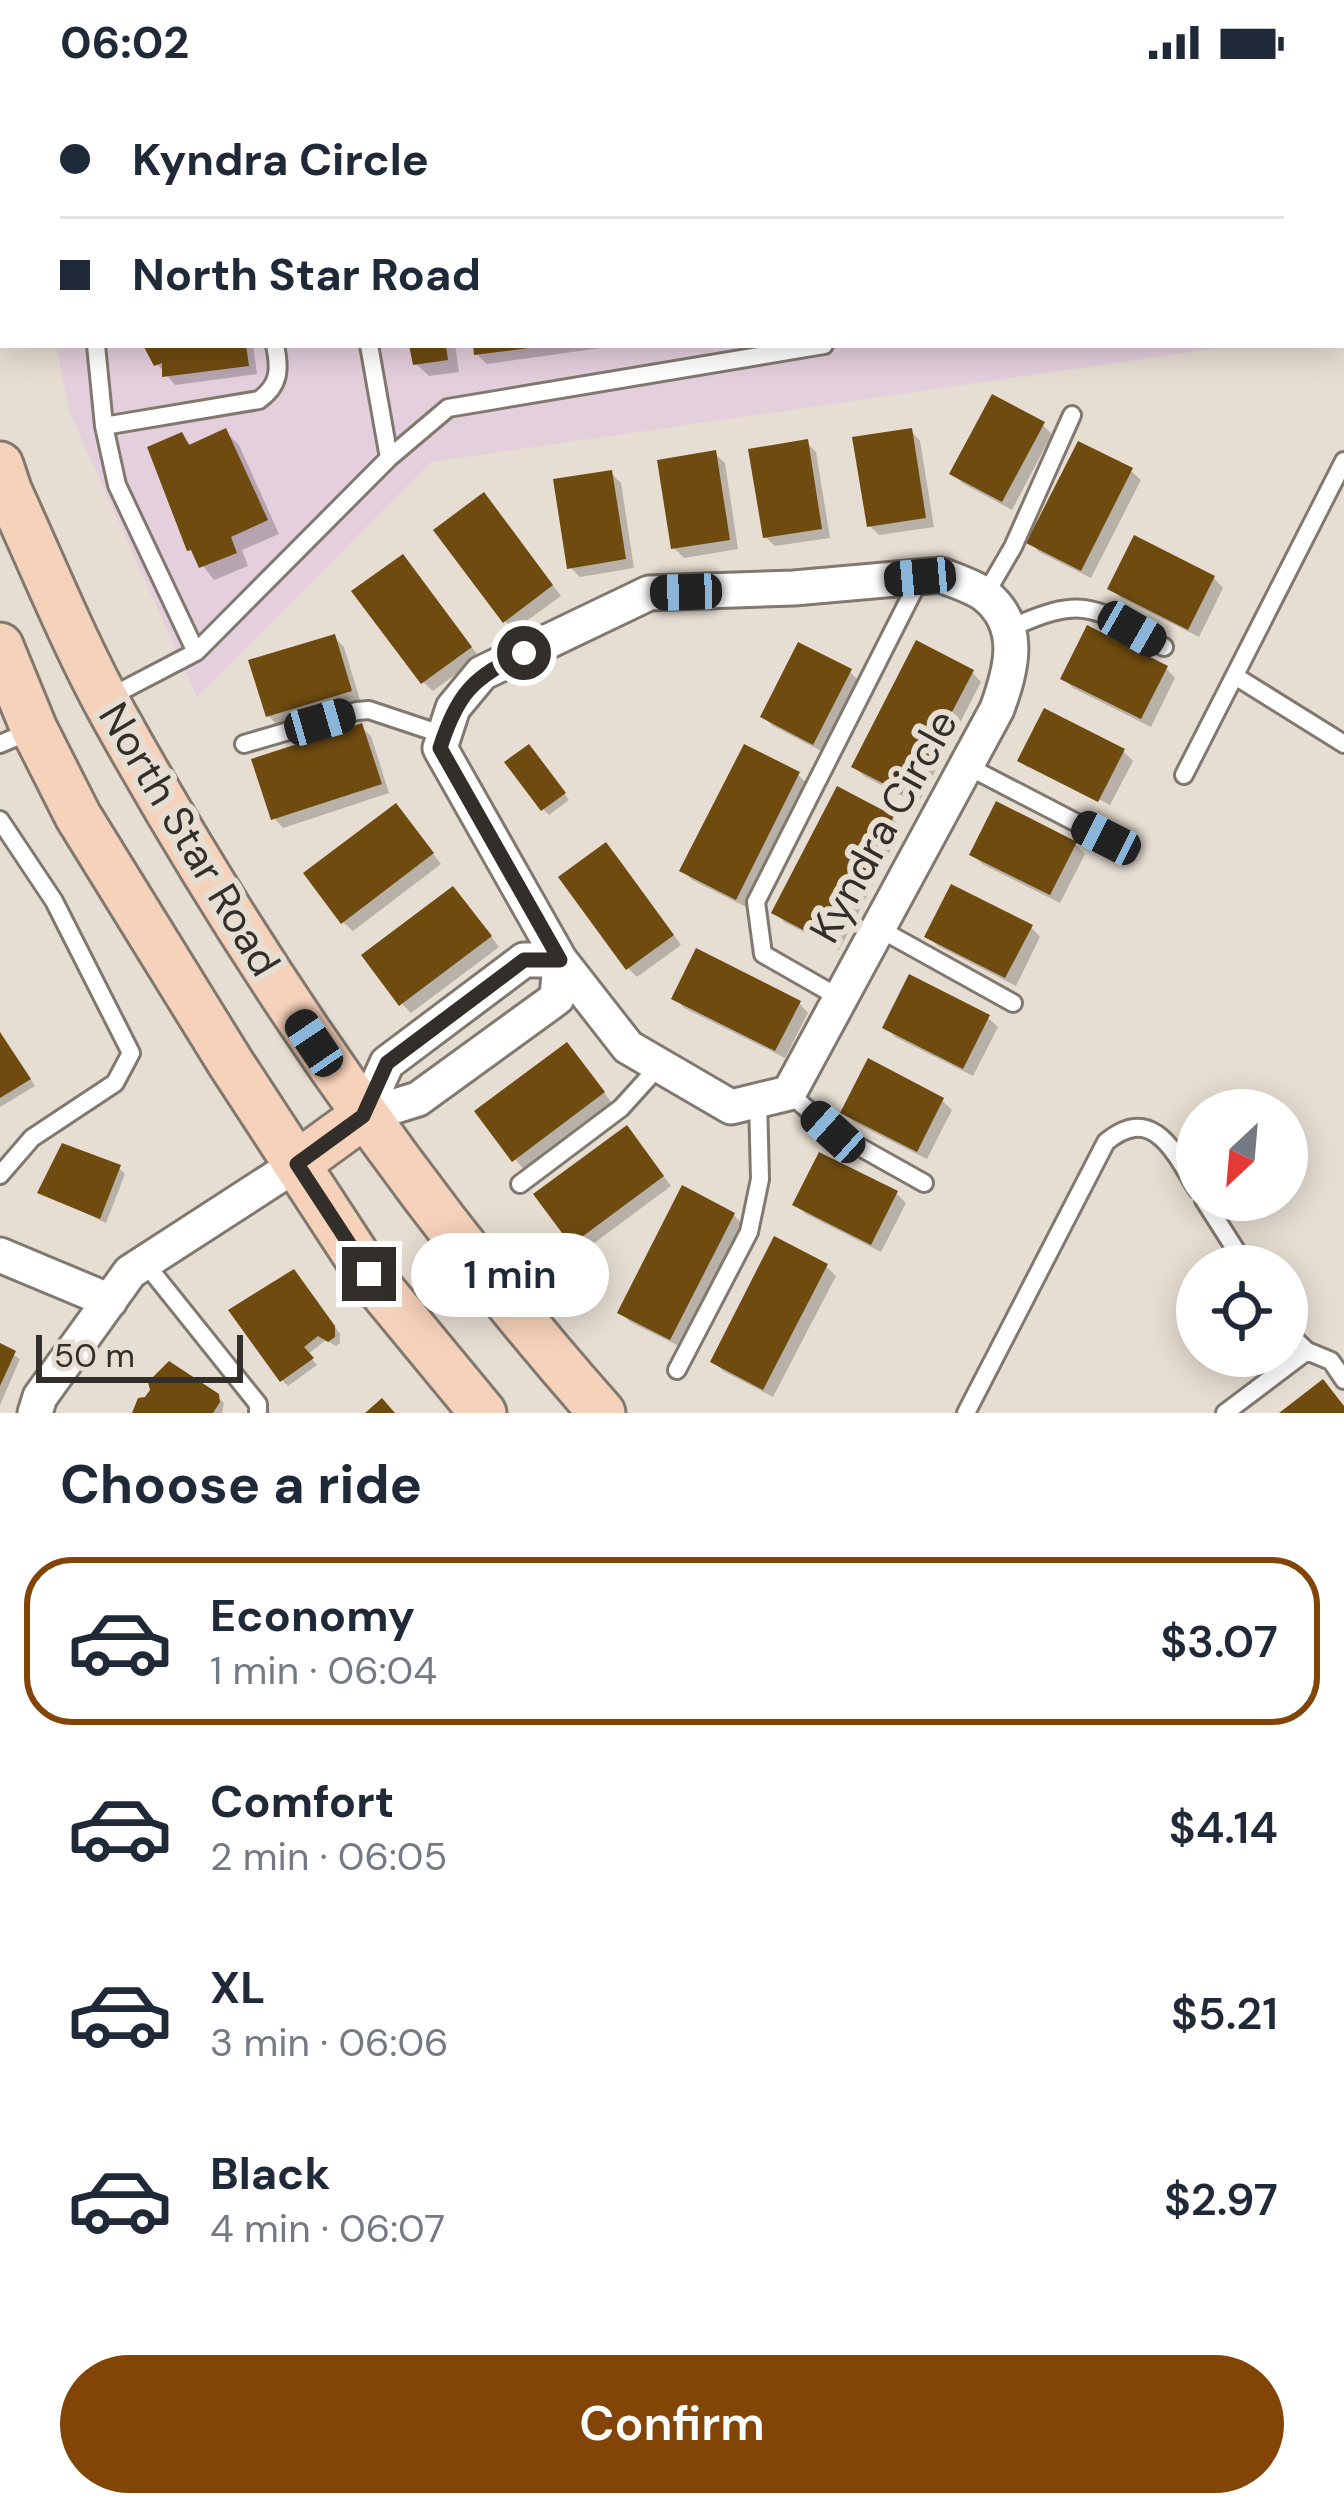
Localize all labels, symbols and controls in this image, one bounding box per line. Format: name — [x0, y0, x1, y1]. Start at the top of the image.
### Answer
text: 06:02 — [60, 13, 189, 72]
text: Kyndra Circle — [132, 130, 429, 189]
text: North Star Road — [132, 245, 481, 304]
car — [883, 556, 957, 598]
car — [649, 573, 723, 611]
car — [1092, 595, 1172, 663]
route start — [497, 626, 551, 680]
street label: North Star Road — [86, 692, 293, 986]
car — [280, 695, 360, 749]
street label: Kyndra Circle — [797, 700, 970, 952]
car — [1066, 806, 1146, 870]
car — [279, 1003, 349, 1083]
north arrow — [1176, 1089, 1308, 1221]
map controls — [1176, 1089, 1308, 1377]
car — [794, 1095, 872, 1169]
callout: 1 min — [411, 1232, 609, 1316]
button: locate — [1176, 1245, 1308, 1377]
route end — [342, 1247, 396, 1301]
text: 1 min — [463, 1249, 557, 1300]
scale bar — [36, 1329, 243, 1382]
text: 50 m — [54, 1334, 135, 1377]
text: Choose a ride — [60, 1449, 422, 1520]
text: Economy — [210, 1586, 415, 1645]
icon: car — [66, 1587, 174, 1695]
text: $3.07 — [1160, 1612, 1278, 1671]
text: 1 min · 06:04 — [210, 1645, 437, 1696]
text: Comfort — [210, 1772, 394, 1831]
icon: car — [66, 1773, 174, 1881]
text: $4.14 — [1169, 1798, 1278, 1857]
text: 2 min · 06:05 — [210, 1831, 447, 1882]
text: XL — [210, 1958, 265, 2017]
icon: car — [66, 1959, 174, 2067]
text: $5.21 — [1171, 1984, 1278, 2043]
text: 3 min · 06:06 — [210, 2017, 449, 2068]
text: Black — [210, 2144, 330, 2203]
icon: car — [66, 2145, 174, 2253]
text: $2.97 — [1164, 2170, 1278, 2229]
text: 4 min · 06:07 — [210, 2203, 445, 2254]
button: Confirm — [60, 2355, 1284, 2493]

